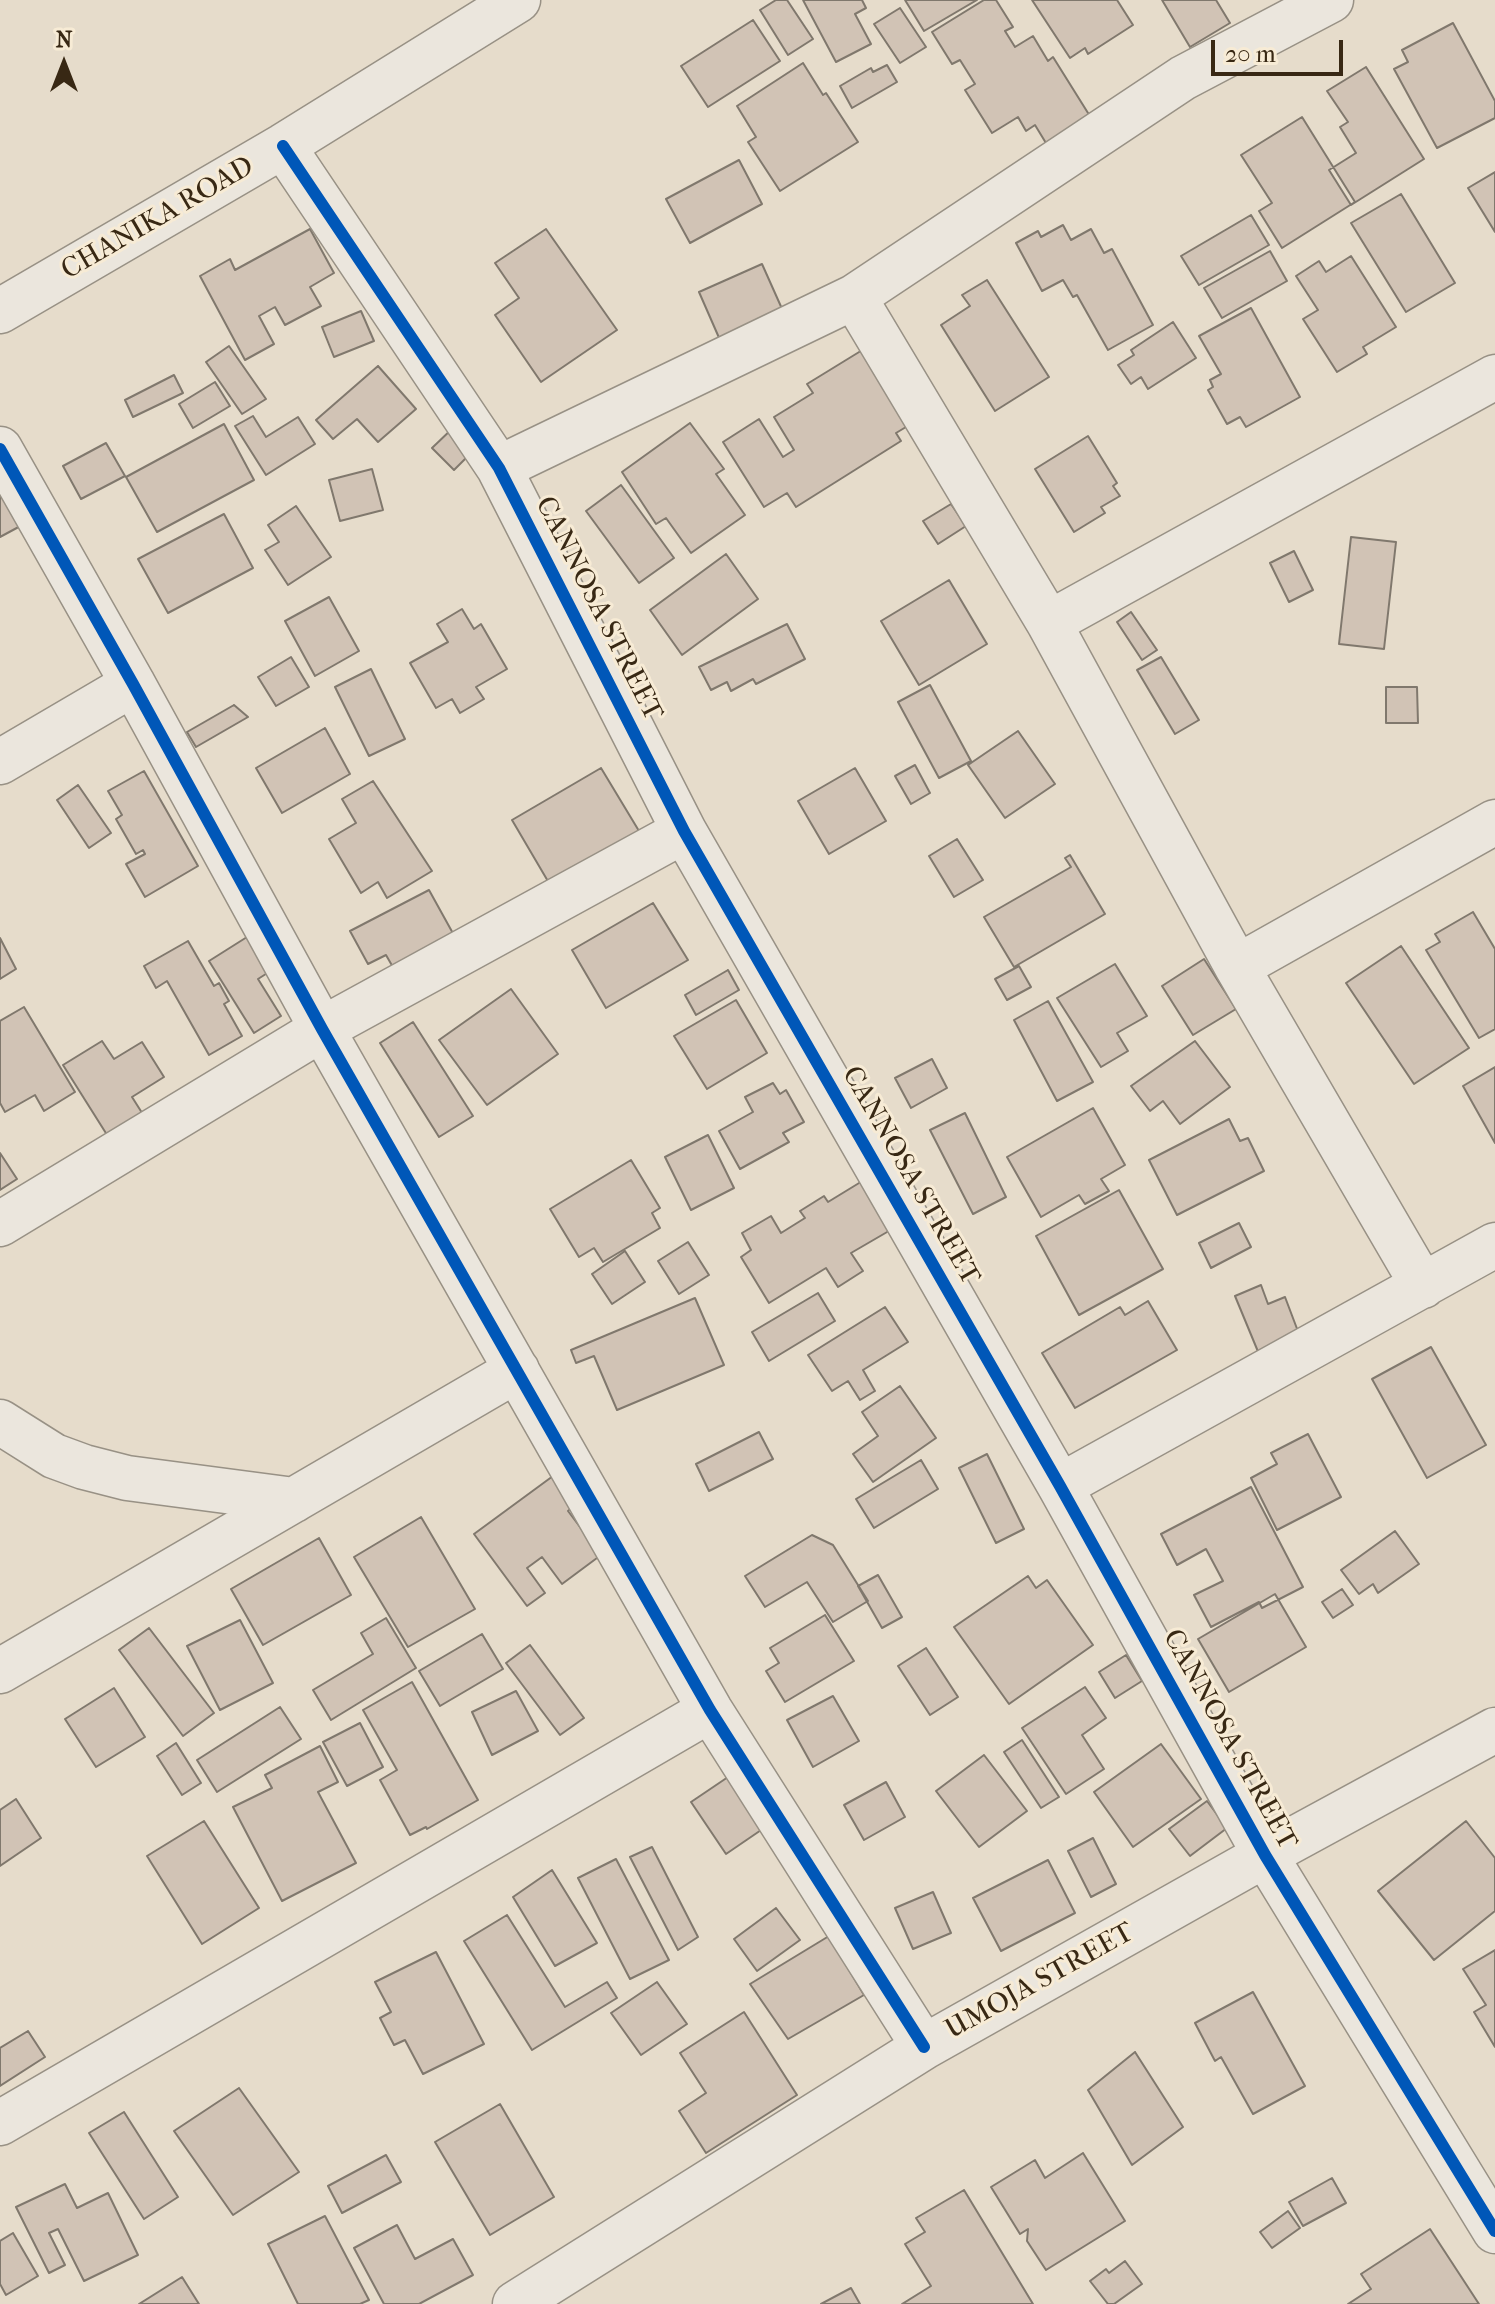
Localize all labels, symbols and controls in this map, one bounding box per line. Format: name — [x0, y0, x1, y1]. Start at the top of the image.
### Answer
north arrow — [24, 24, 104, 104]
scale bar — [1215, 24, 1347, 74]
text: N — [56, 27, 72, 53]
text: 20 m — [1225, 40, 1276, 68]
street label: CHANIKA ROAD — [56, 150, 260, 288]
street label: CANNOSA STREET — [527, 491, 669, 727]
street label: CANNOSA STREET — [834, 1061, 986, 1291]
street label: CANNOSA STREET — [1155, 1624, 1303, 1856]
street label: UMOJA STREET — [940, 1916, 1140, 2048]

